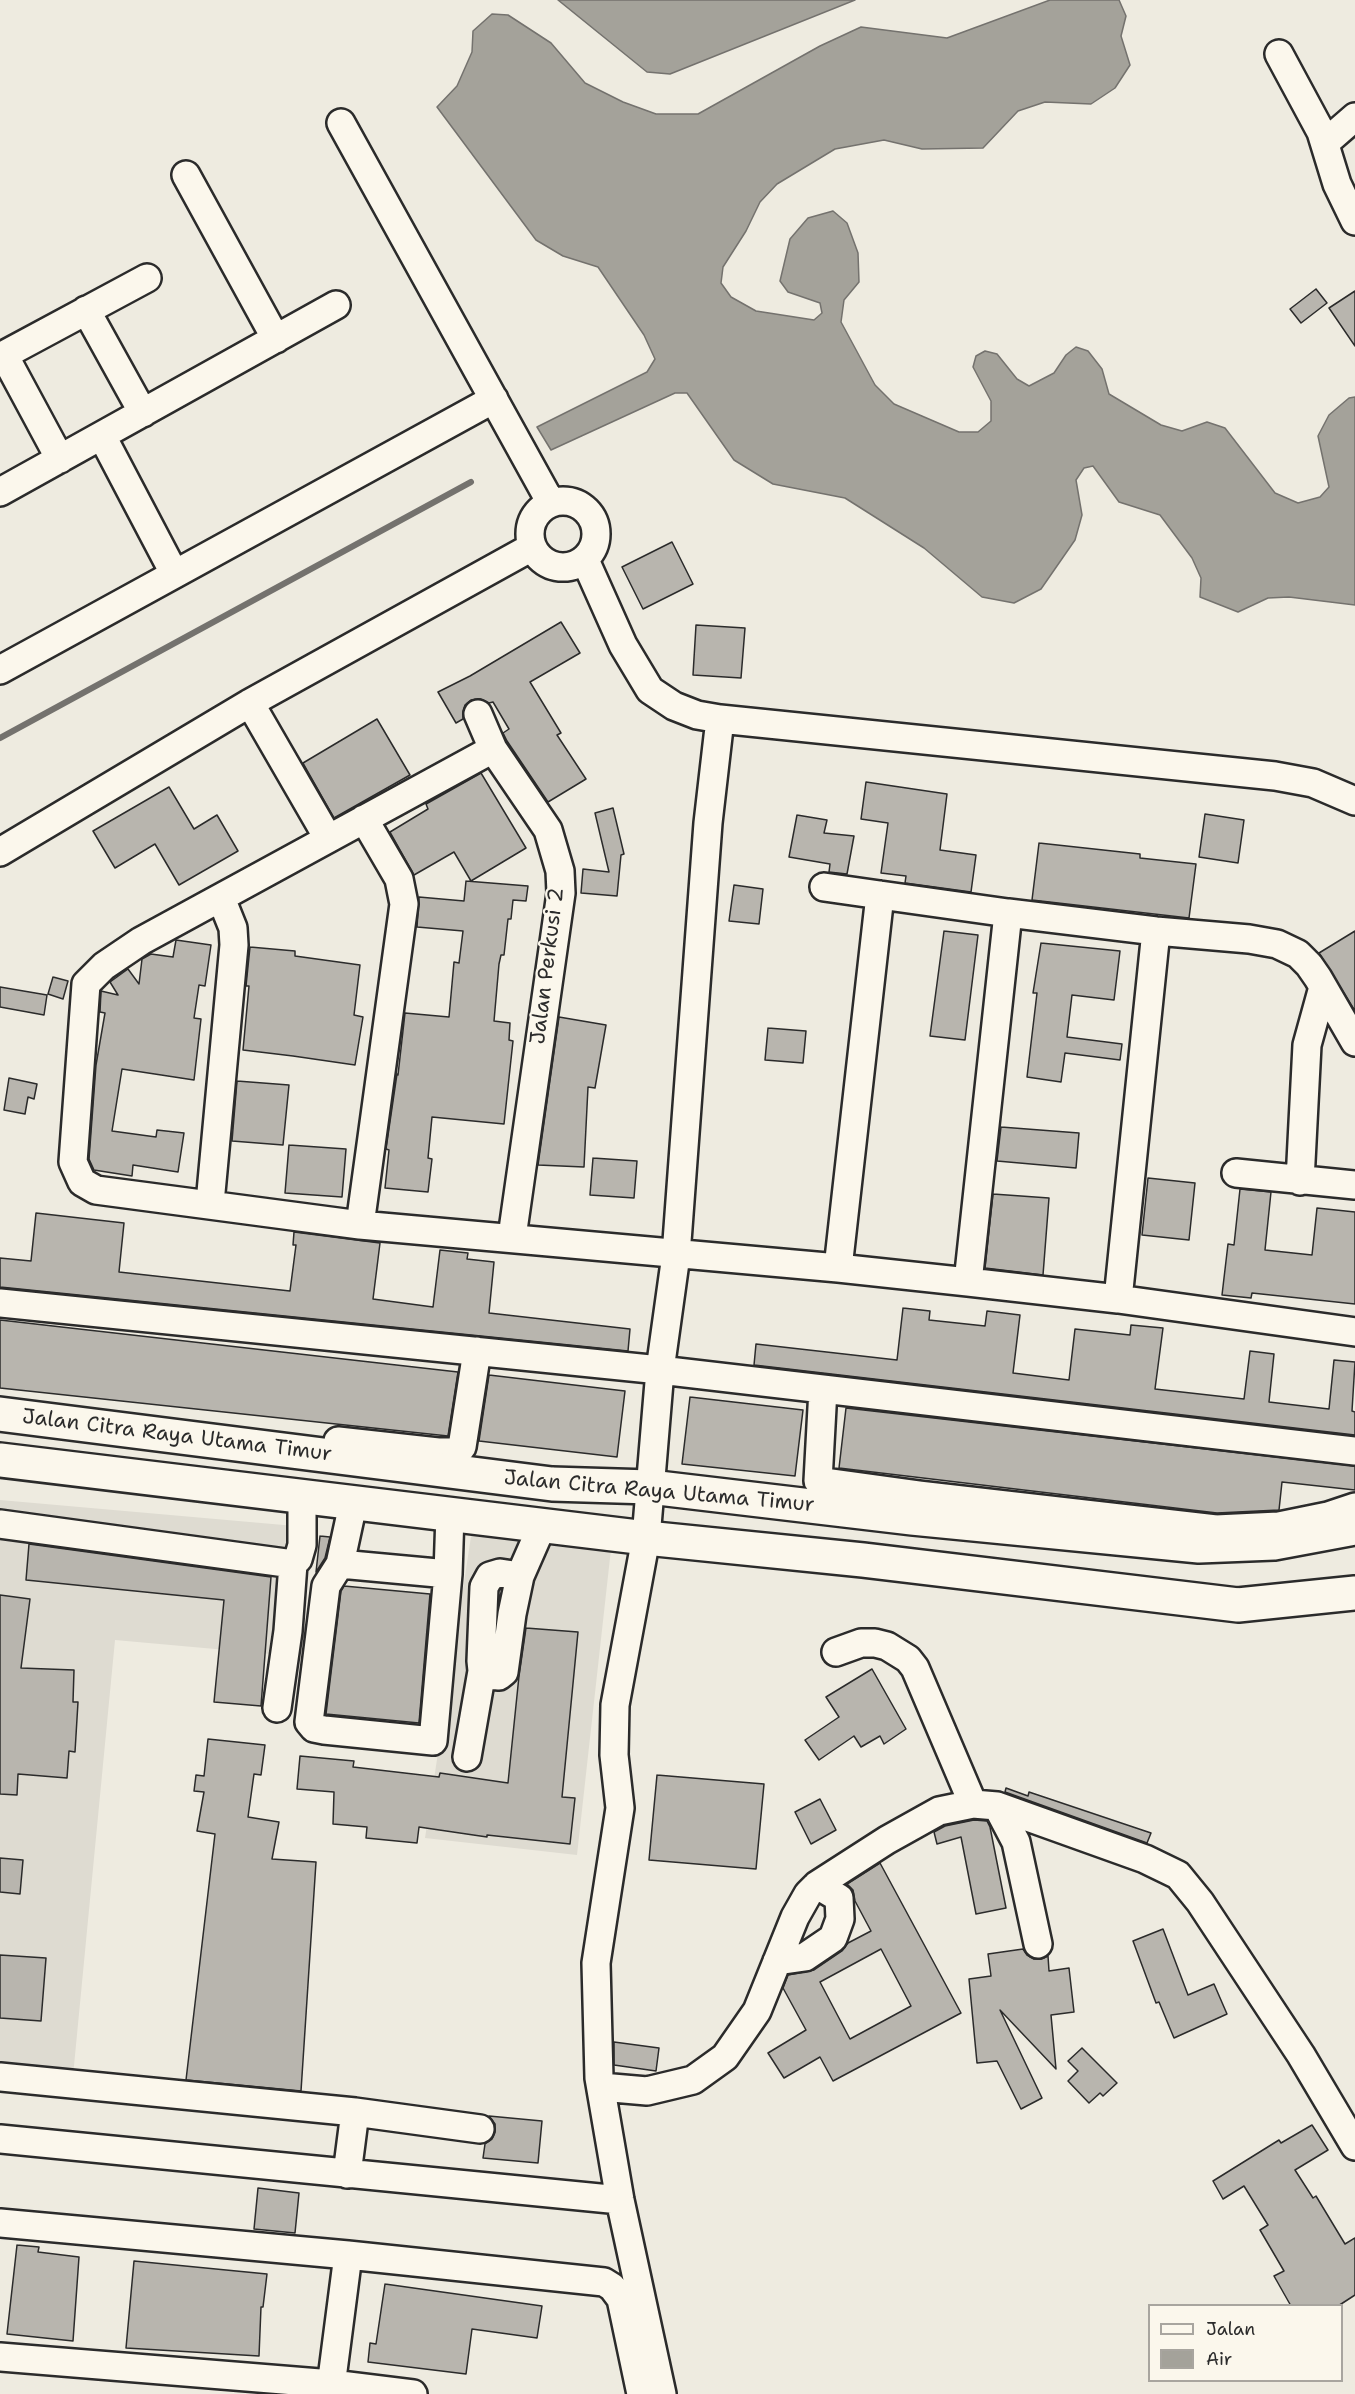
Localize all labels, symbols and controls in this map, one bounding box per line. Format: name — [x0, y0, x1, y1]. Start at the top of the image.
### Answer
street label: Jalan Perkusi 2 — [526, 886, 570, 1046]
street label: Jalan Citra Raya Utama Timur — [21, 1404, 333, 1468]
street label: Jalan Citra Raya Utama Timur — [503, 1466, 815, 1518]
legend — [1148, 2304, 1343, 2382]
text: Jalan — [1206, 2317, 1255, 2341]
text: Air — [1206, 2347, 1232, 2371]

